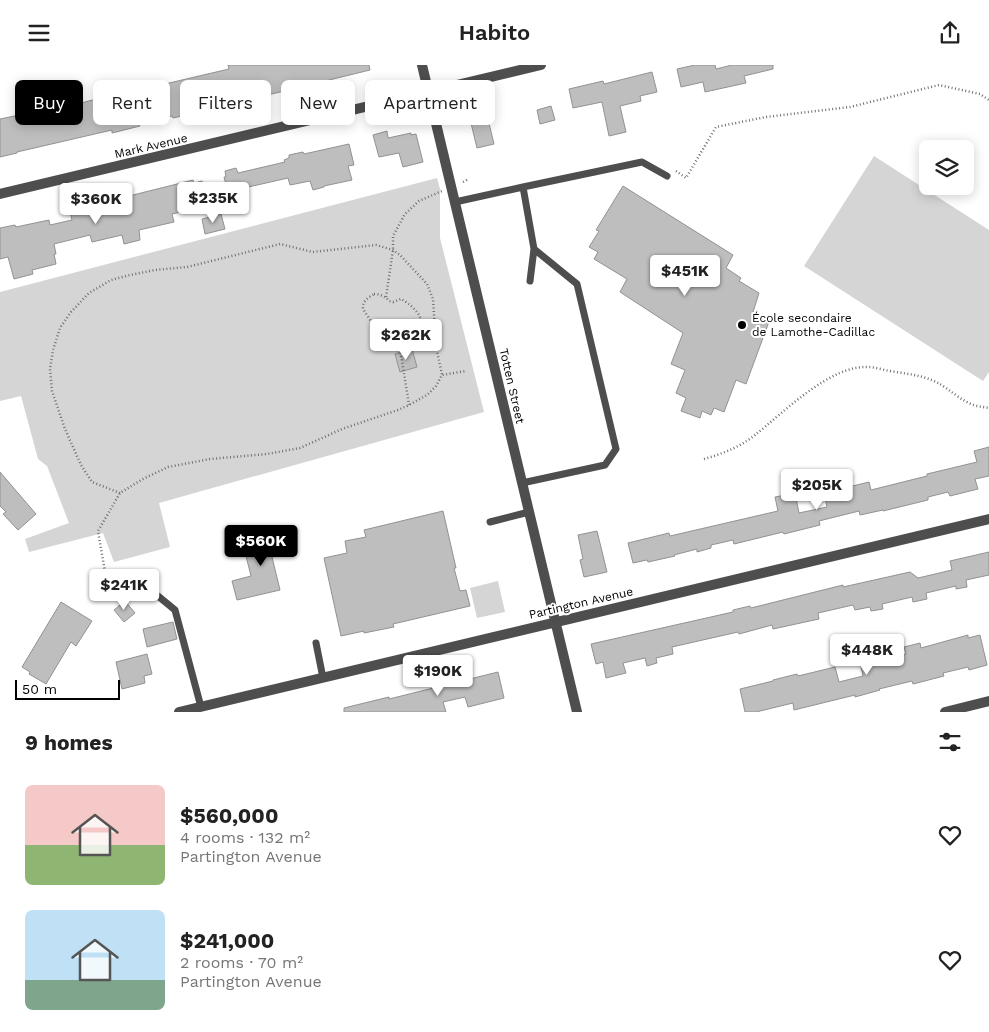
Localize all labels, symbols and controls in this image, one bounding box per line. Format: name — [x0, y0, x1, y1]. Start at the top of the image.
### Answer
icon: menu — [25, 19, 53, 47]
icon: share — [936, 19, 964, 47]
text: Habito — [459, 20, 530, 45]
chip: Buy — [15, 80, 83, 125]
chip: Rent — [93, 80, 170, 125]
chip: Filters — [180, 80, 271, 125]
chip: New — [281, 80, 355, 125]
chip: Apartment — [365, 80, 495, 125]
street label: Mark Avenue — [113, 131, 189, 161]
map controls — [919, 140, 974, 195]
button: layers — [919, 140, 974, 195]
pin: $235K — [178, 181, 248, 224]
pin: $360K — [61, 183, 131, 225]
text: $235K — [188, 188, 238, 207]
text: $360K — [71, 189, 122, 208]
pin: $451K — [650, 255, 720, 297]
text: $451K — [661, 261, 709, 280]
place label: École secondaire de Lamothe-Cadillac — [752, 311, 875, 339]
pin: $262K — [371, 319, 441, 361]
marker: École secondaire de Lamothe-Cadillac — [736, 319, 748, 331]
text: $262K — [381, 325, 431, 344]
street label: Totten Street — [497, 347, 527, 425]
pin: $205K — [782, 469, 852, 511]
text: $205K — [792, 475, 842, 494]
pin: $560K — [226, 525, 296, 567]
text: $560K — [236, 531, 286, 550]
pin: $241K — [89, 569, 159, 611]
text: $241K — [100, 575, 148, 594]
street label: Partington Avenue — [528, 584, 634, 622]
pin: $448K — [832, 633, 902, 676]
text: $448K — [841, 640, 893, 659]
pin: $190K — [403, 655, 473, 697]
text: $190K — [414, 661, 462, 680]
scale bar — [15, 677, 120, 700]
text: 50 m — [22, 681, 57, 697]
icon: filters — [936, 728, 964, 756]
text: 9 homes — [25, 730, 113, 755]
text: $560,000 — [180, 803, 278, 828]
icon: home — [65, 805, 125, 865]
icon: heart — [936, 821, 964, 849]
text: 4 rooms · 132 m² — [180, 828, 310, 847]
text: Partington Avenue — [180, 847, 322, 866]
text: $241,000 — [180, 928, 274, 953]
icon: home — [65, 930, 125, 990]
icon: heart — [936, 946, 964, 974]
text: 2 rooms · 70 m² — [180, 953, 303, 972]
text: Partington Avenue — [180, 972, 322, 991]

